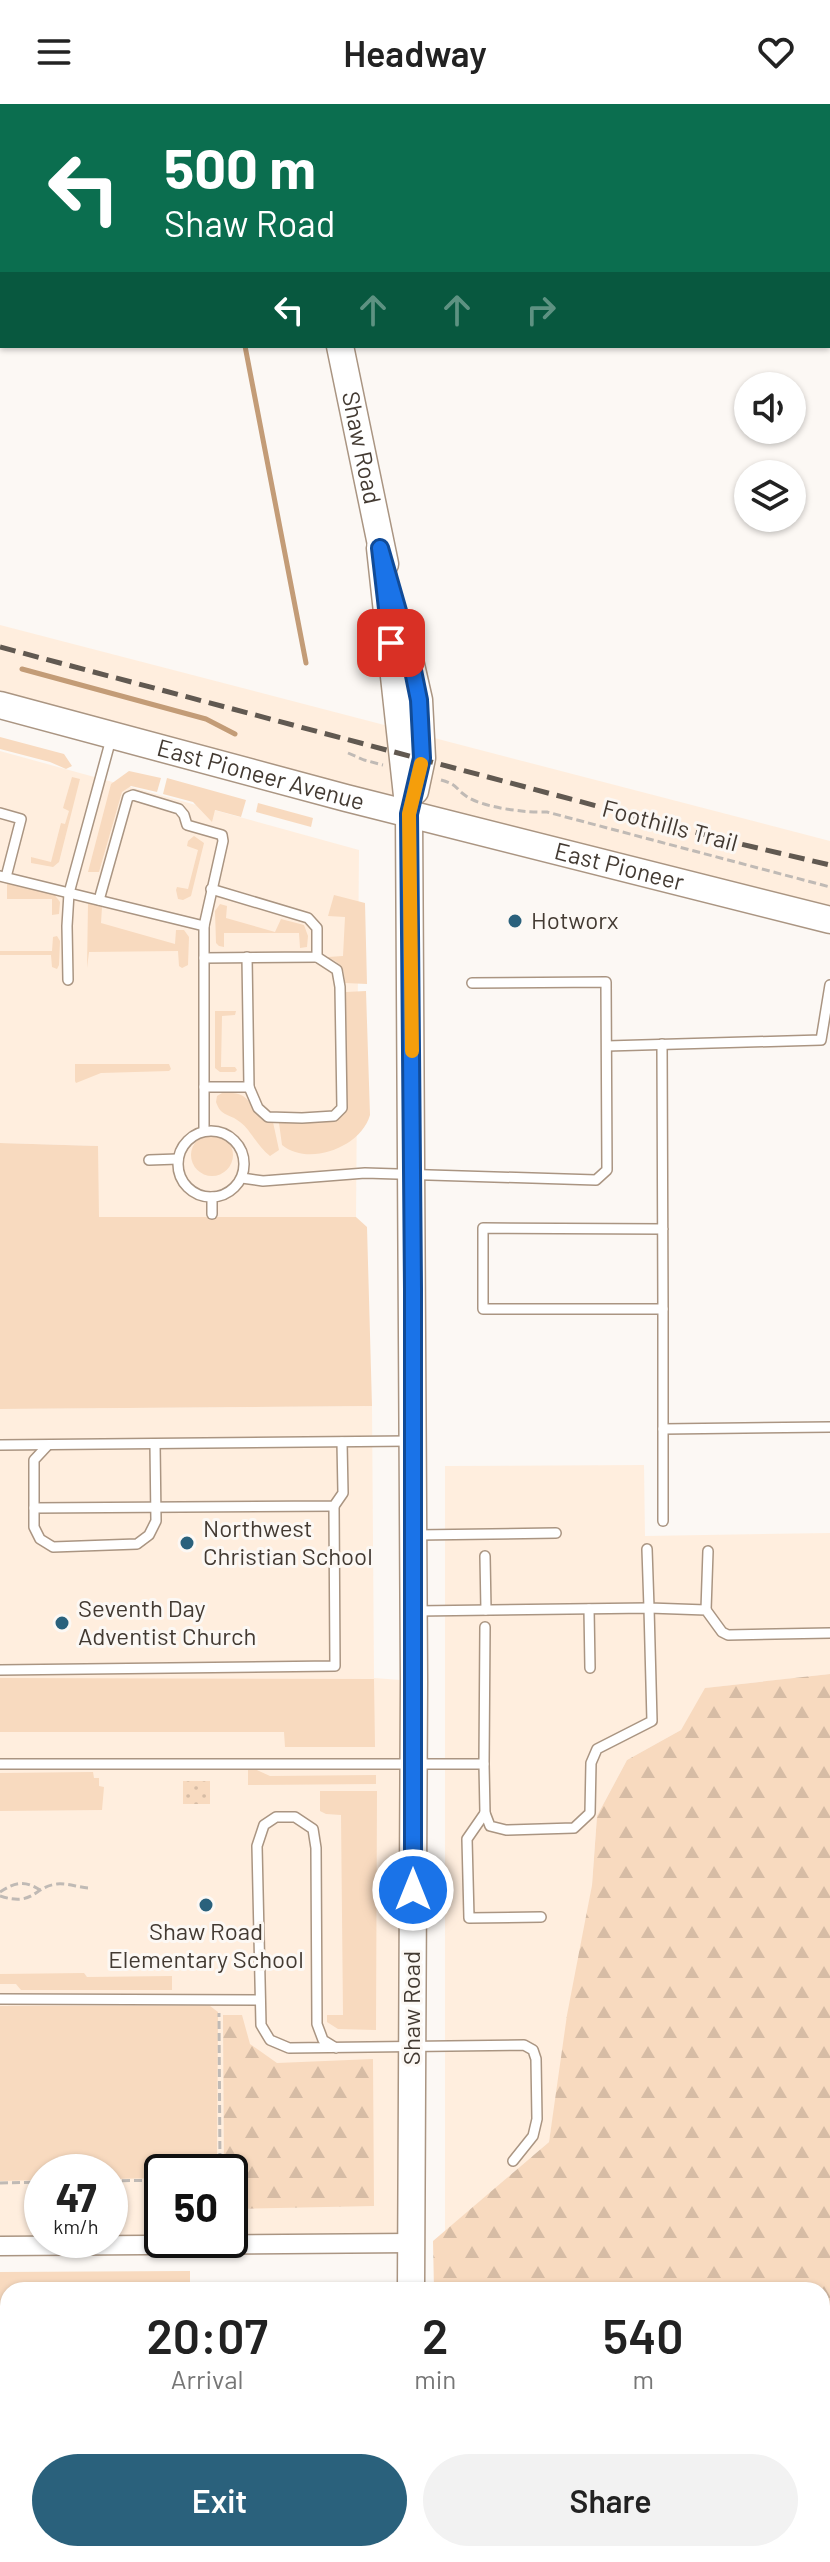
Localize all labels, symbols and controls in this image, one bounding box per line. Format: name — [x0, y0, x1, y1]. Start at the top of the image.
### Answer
icon: menu — [32, 30, 76, 74]
icon: heart — [754, 30, 798, 74]
text: Headway — [343, 31, 487, 74]
text: 500 m — [164, 133, 316, 200]
icon: left — [32, 136, 136, 240]
text: Shaw Road — [164, 201, 335, 244]
icon: left — [267, 288, 311, 332]
icon: ahead — [351, 288, 395, 332]
icon: ahead — [435, 288, 479, 332]
icon: right — [519, 288, 563, 332]
map controls — [734, 372, 806, 532]
button: sound — [734, 372, 806, 444]
street label: Shaw Road — [337, 389, 388, 506]
button: layers — [734, 460, 806, 532]
pin — [357, 609, 425, 677]
icon: arrive — [369, 621, 413, 665]
street label: East Pioneer Avenue — [154, 732, 368, 815]
street label: Foothills Trail — [600, 793, 741, 857]
street label: East Pioneer — [552, 835, 688, 896]
place label: Hotworx — [531, 905, 619, 934]
marker: Hotworx — [506, 912, 524, 930]
place label: Northwest Christian School — [203, 1513, 373, 1570]
marker: Northwest Christian School — [178, 1534, 196, 1552]
place label: Seventh Day Adventist Church — [78, 1593, 256, 1650]
marker: Seventh Day Adventist Church — [53, 1614, 71, 1632]
position arrow — [371, 1848, 455, 1932]
marker: Shaw Road Elementary School — [197, 1896, 215, 1914]
place label: Shaw Road Elementary School — [108, 1916, 304, 1973]
street label: Shaw Road — [396, 1951, 425, 2065]
speed limit sign: 50 — [144, 2154, 248, 2258]
text: 47 — [55, 2172, 97, 2220]
text: km/h — [53, 2214, 99, 2238]
text: 20:07 — [146, 2306, 268, 2364]
text: 2 — [422, 2306, 449, 2364]
text: 540 — [603, 2306, 684, 2364]
text: Arrival — [171, 2363, 243, 2394]
text: min — [414, 2363, 456, 2394]
text: m — [632, 2363, 654, 2394]
button: Exit — [32, 2454, 407, 2546]
button: Share — [423, 2454, 798, 2546]

